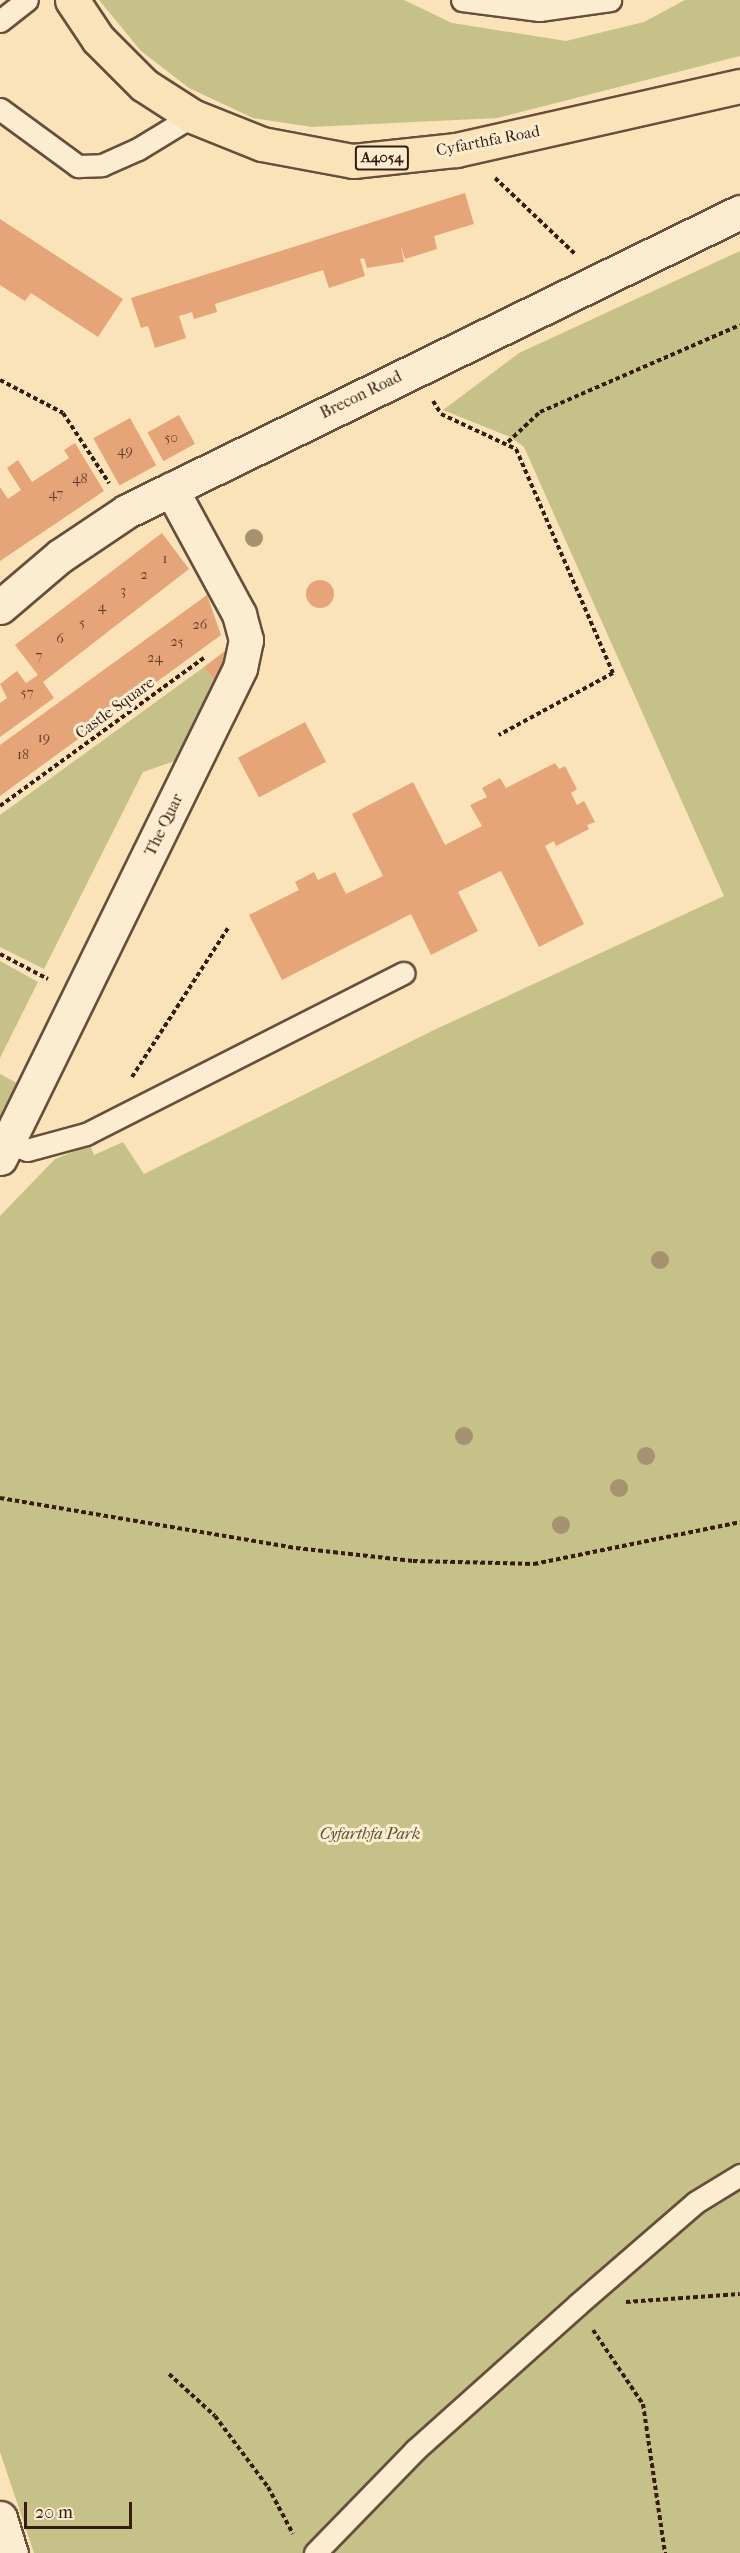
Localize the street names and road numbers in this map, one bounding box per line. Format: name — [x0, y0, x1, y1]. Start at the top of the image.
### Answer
street label: Cyfarthfa Road — [434, 122, 542, 160]
road number: A4054 — [354, 146, 410, 170]
street label: Brecon Road — [317, 367, 405, 423]
street label: Castle Square — [72, 673, 158, 743]
street label: The Quar — [141, 791, 187, 859]

